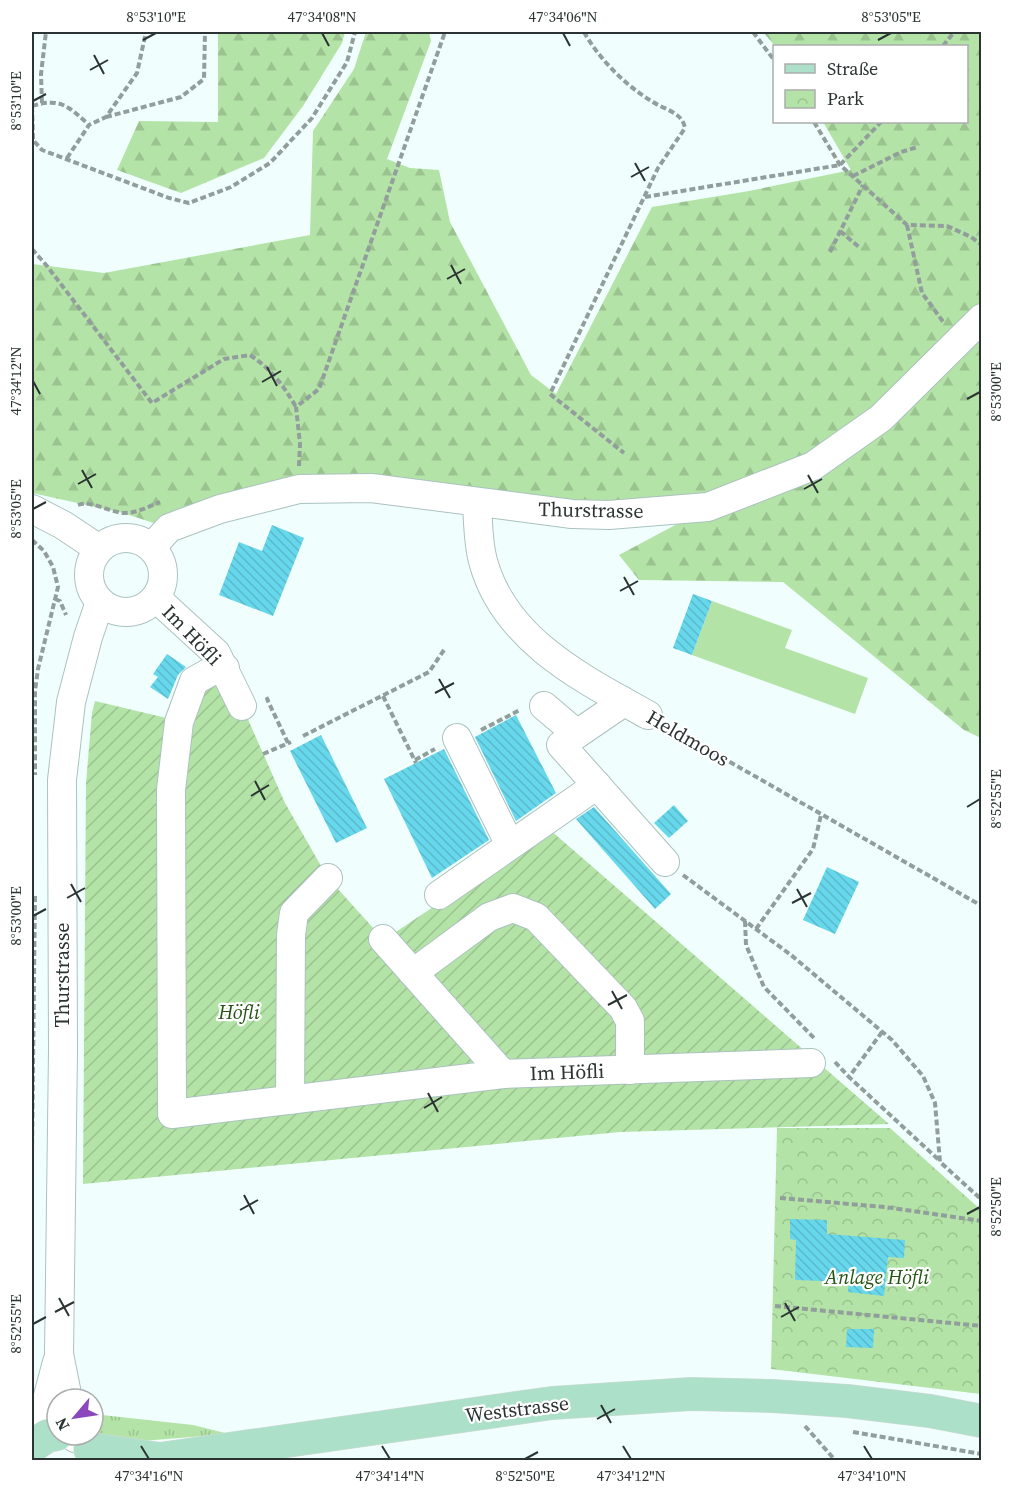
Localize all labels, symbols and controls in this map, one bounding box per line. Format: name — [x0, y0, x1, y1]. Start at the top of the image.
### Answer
text: 8°53'10"E — [126, 6, 186, 27]
text: 47°34'08"N — [287, 6, 357, 27]
text: 47°34'06"N — [528, 6, 598, 27]
text: 8°53'05"E — [861, 6, 921, 27]
legend — [773, 45, 968, 123]
text: Straße — [827, 56, 878, 81]
text: 8°53'10"E — [5, 71, 26, 131]
text: Park — [827, 86, 864, 111]
text: 47°34'12"N — [5, 346, 26, 416]
text: 8°53'00"E — [985, 362, 1006, 422]
text: 8°53'05"E — [5, 479, 26, 539]
street label: Thurstrasse — [538, 495, 644, 525]
street label: Im Höfli — [156, 598, 228, 672]
street label: Heldmoos — [641, 703, 735, 773]
text: 8°52'55"E — [985, 769, 1006, 829]
text: 8°53'00"E — [5, 886, 26, 946]
street label: Thurstrasse — [48, 922, 76, 1028]
park label: Höfli — [217, 998, 260, 1026]
street label: Im Höfli — [529, 1057, 605, 1087]
text: 8°52'50"E — [985, 1177, 1006, 1237]
park label: Anlage Höfli — [824, 1263, 929, 1291]
text: 8°52'55"E — [5, 1294, 26, 1354]
north arrow — [45, 1387, 105, 1447]
street label: Weststrasse — [463, 1389, 571, 1429]
text: N — [49, 1414, 74, 1435]
text: 47°34'16"N — [114, 1465, 184, 1486]
text: 47°34'14"N — [355, 1465, 425, 1486]
text: 8°52'50"E — [495, 1465, 555, 1486]
text: 47°34'12"N — [596, 1465, 666, 1486]
text: 47°34'10"N — [837, 1465, 907, 1486]

